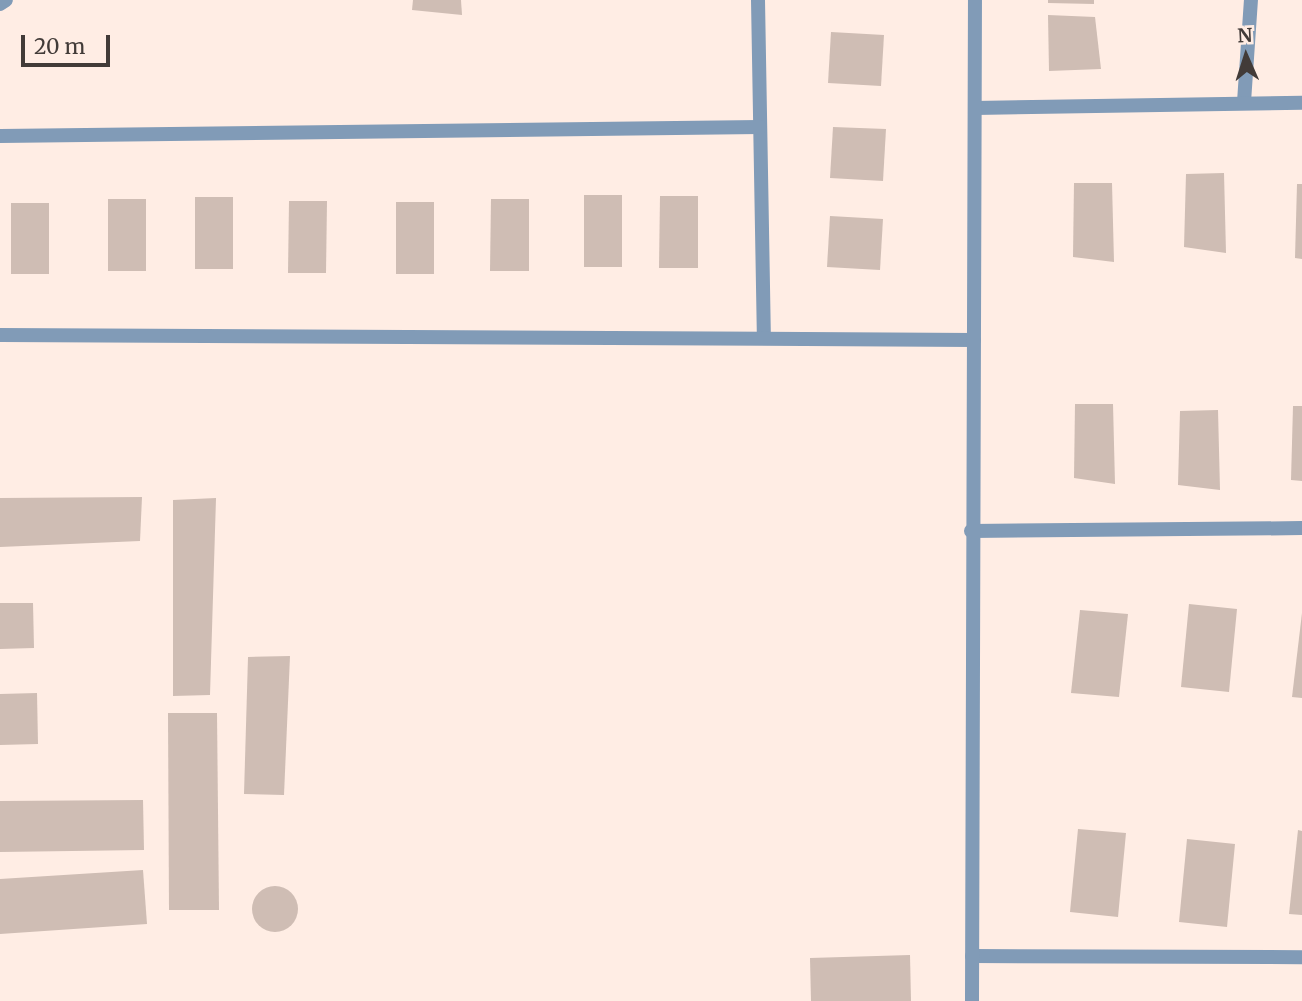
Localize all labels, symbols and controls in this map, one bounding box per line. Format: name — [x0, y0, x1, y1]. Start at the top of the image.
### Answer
scale bar — [24, 21, 114, 65]
north arrow — [1211, 21, 1281, 91]
text: N — [1237, 23, 1253, 47]
text: 20 m — [34, 33, 85, 60]

